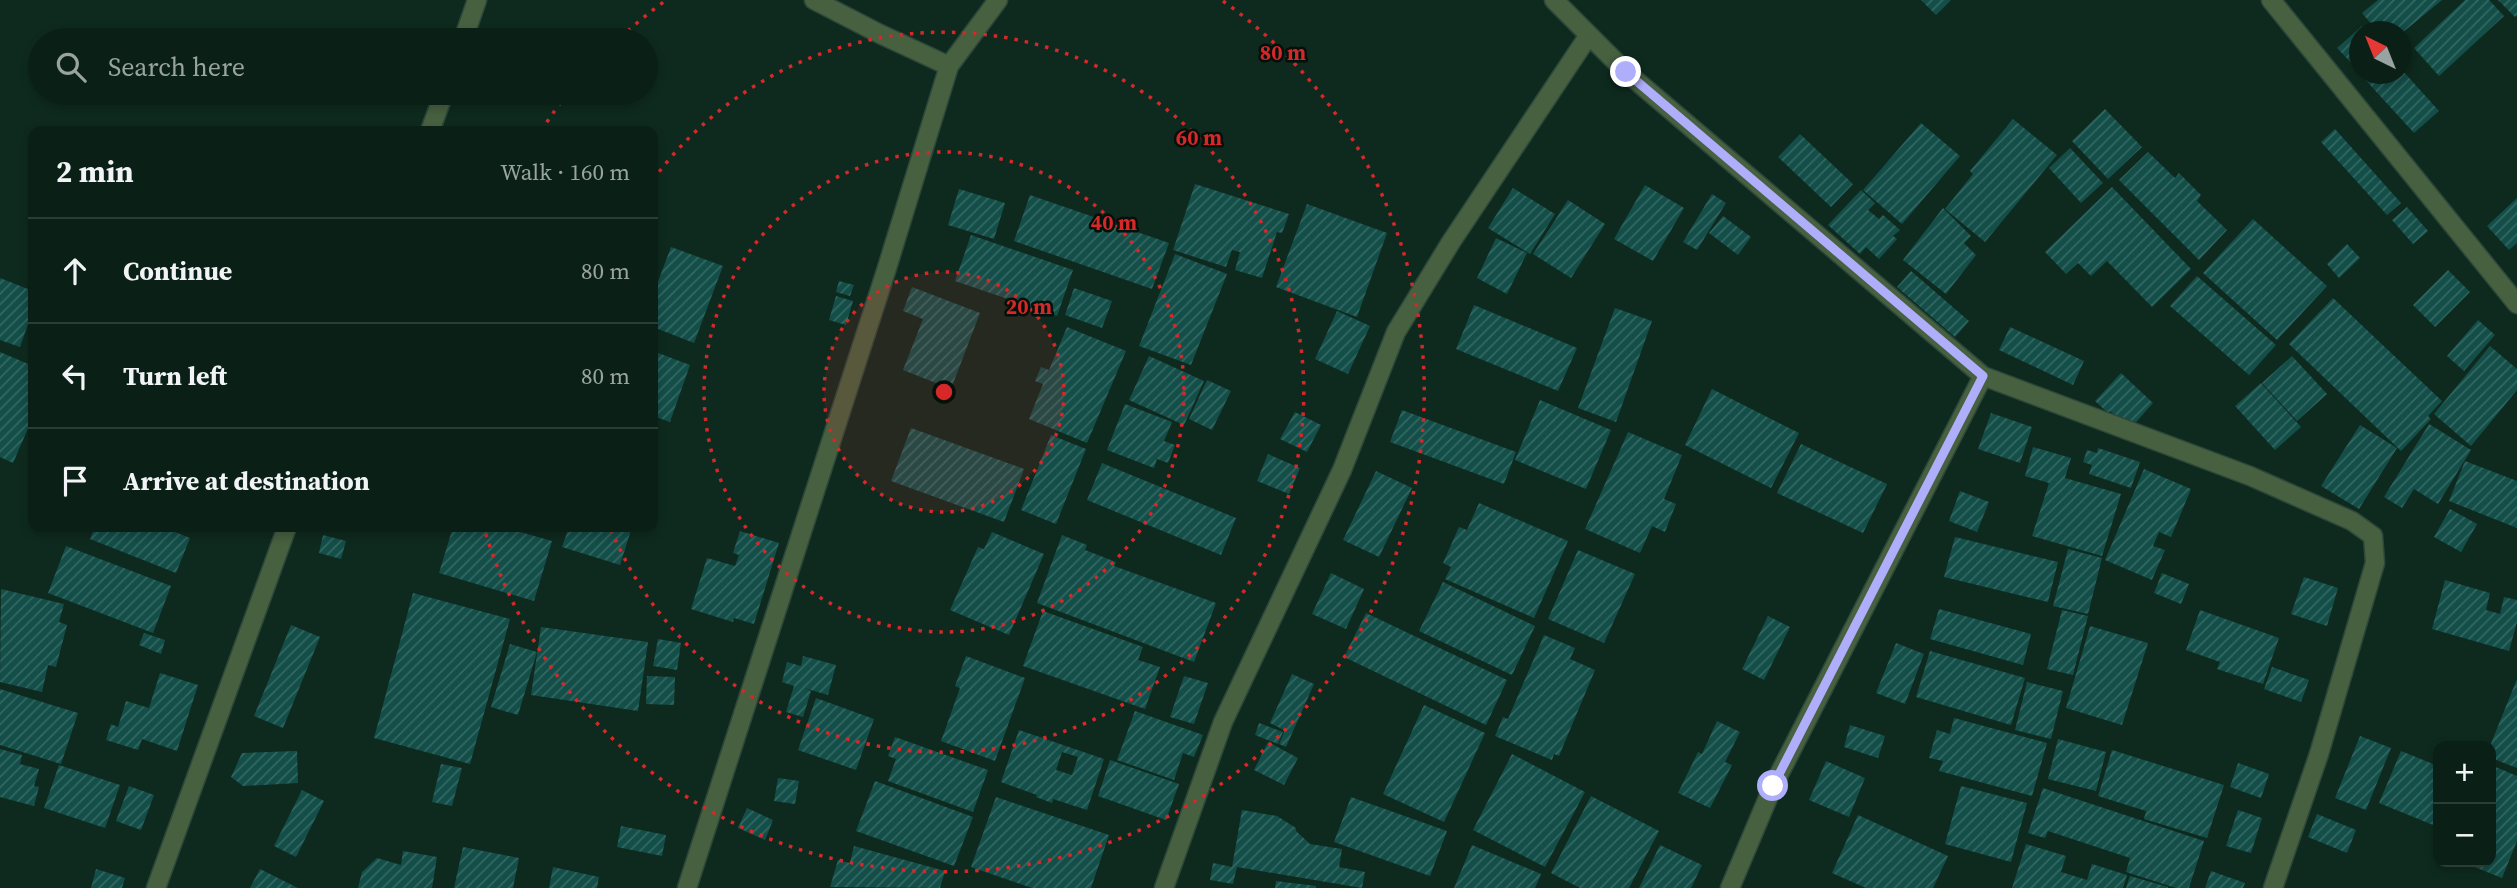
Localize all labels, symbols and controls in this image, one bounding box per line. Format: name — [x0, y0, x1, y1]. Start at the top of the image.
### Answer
north arrow — [2349, 21, 2412, 84]
search box — [28, 28, 658, 105]
text: 80 m — [1260, 38, 1306, 67]
icon: search — [52, 48, 90, 86]
text: Search here — [108, 49, 245, 85]
route end — [1610, 56, 1641, 87]
text: 60 m — [1176, 123, 1222, 152]
text: 2 min — [56, 151, 134, 192]
text: Walk · 160 m — [500, 156, 630, 188]
text: 40 m — [1091, 208, 1137, 237]
icon: ahead — [56, 252, 94, 290]
text: Continue — [123, 253, 232, 289]
text: 80 m — [581, 255, 630, 287]
text: 20 m — [1006, 292, 1052, 321]
icon: left — [56, 357, 94, 395]
text: Turn left — [123, 358, 227, 394]
text: 80 m — [581, 360, 630, 392]
centre of rings — [932, 380, 956, 404]
icon: arrive — [56, 462, 94, 500]
text: Arrive at destination — [123, 463, 370, 499]
map controls — [2433, 741, 2496, 867]
button: + — [2433, 741, 2496, 804]
route start — [1757, 770, 1788, 801]
button: − — [2433, 804, 2496, 867]

